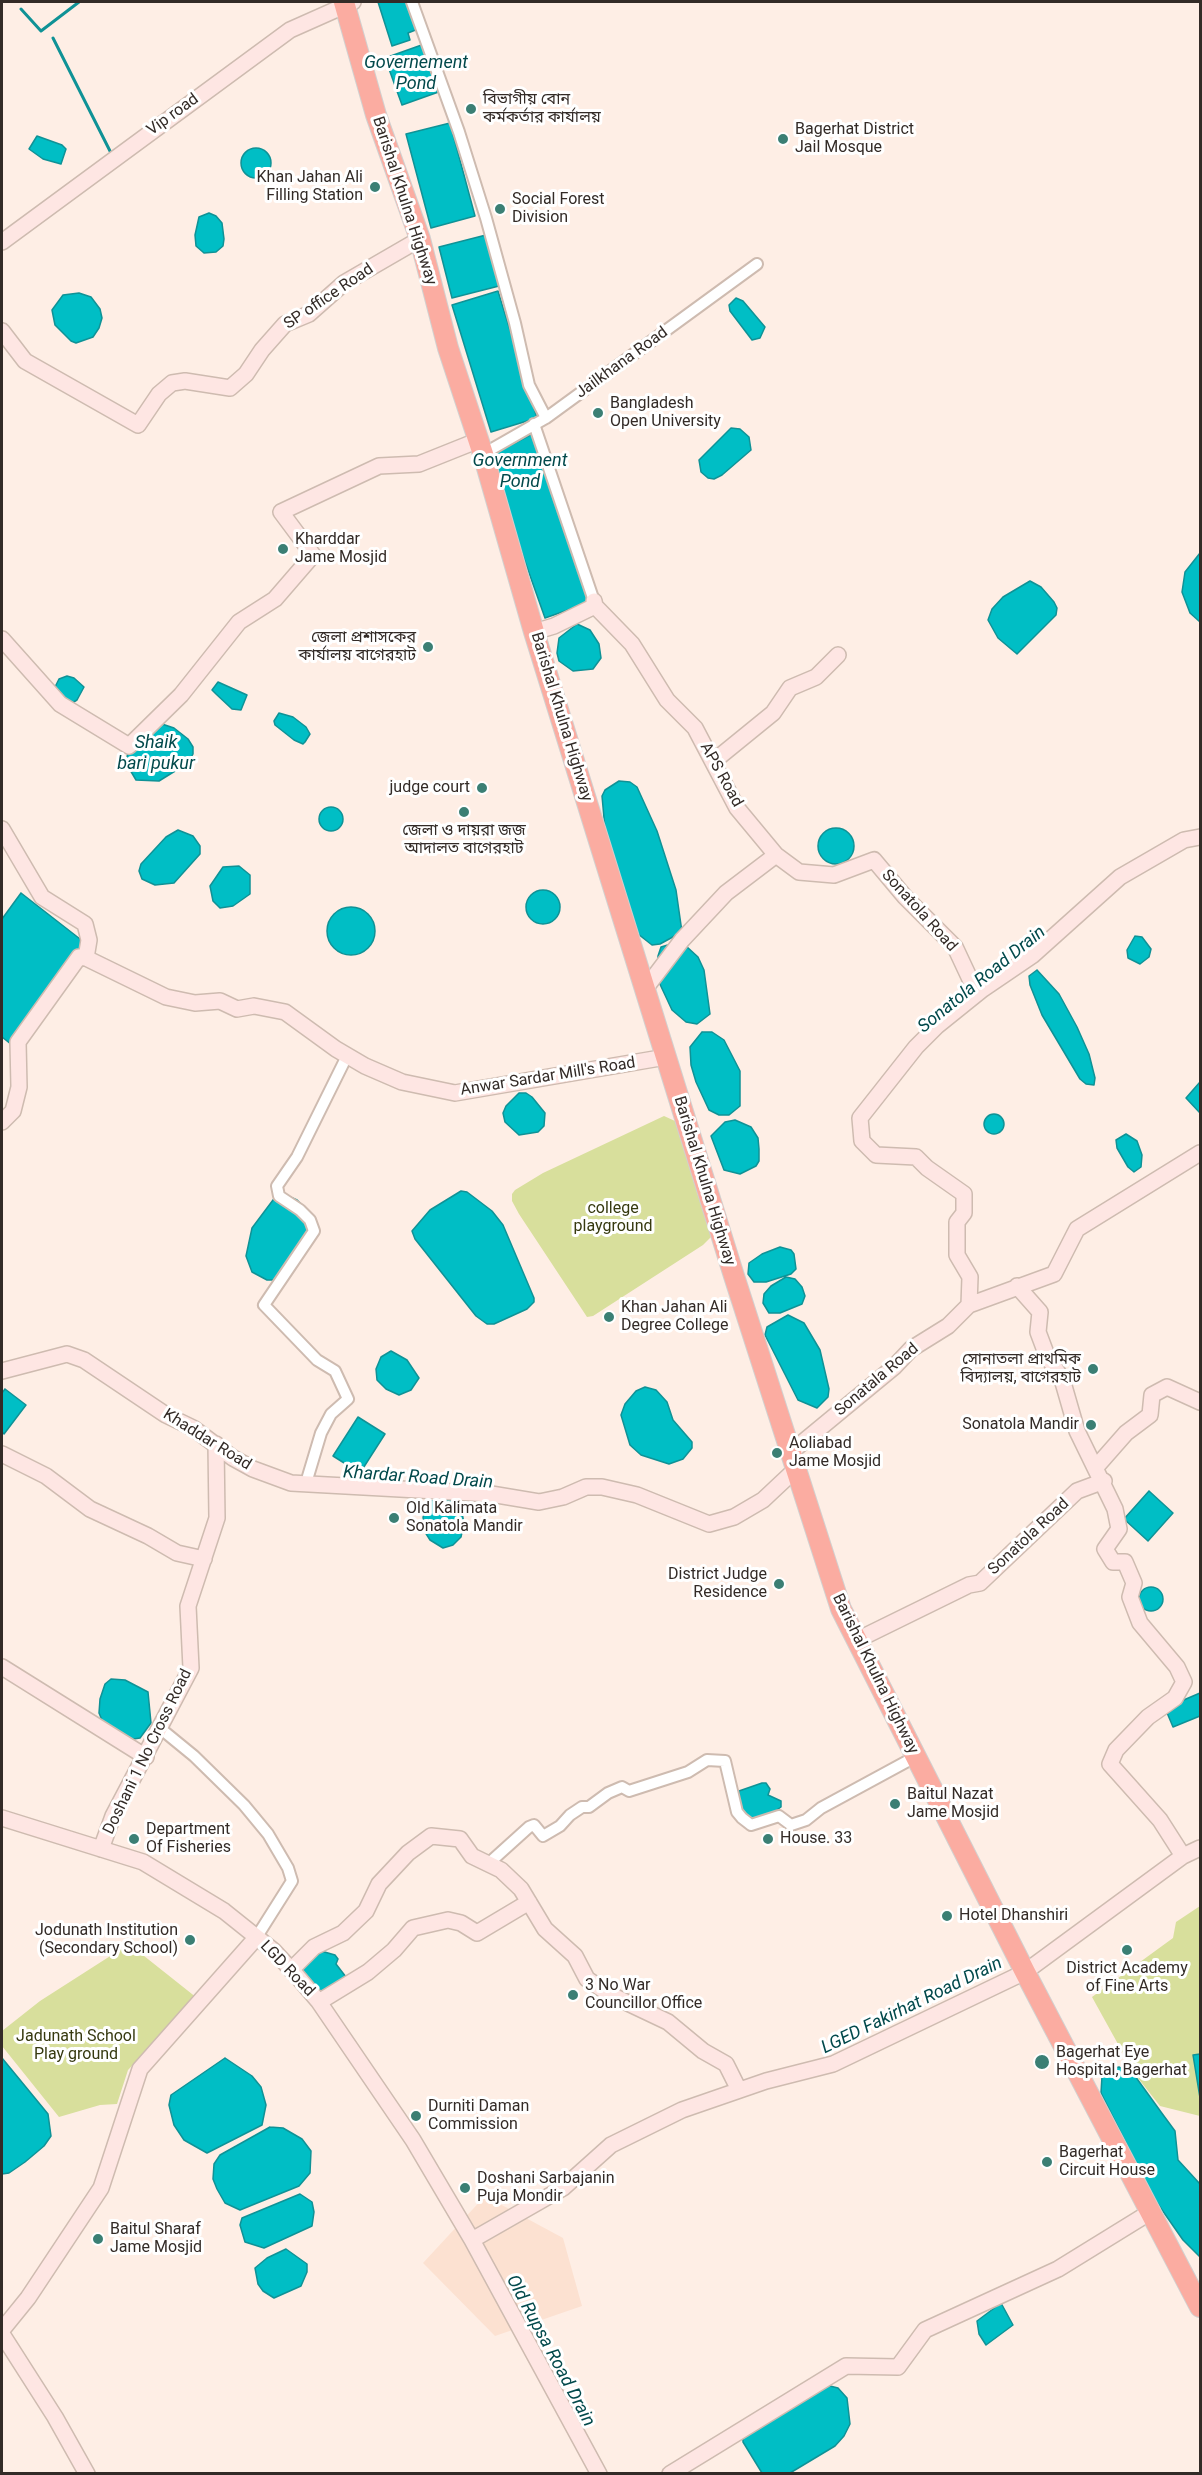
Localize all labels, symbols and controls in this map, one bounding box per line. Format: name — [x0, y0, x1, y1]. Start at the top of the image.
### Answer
water label: Governement Pond — [364, 52, 468, 94]
street label: Vip road — [143, 90, 203, 140]
place label: বিভাগীয় বোন কর্মকর্তার কার্যালয় — [483, 90, 601, 128]
marker: বিভাগীয় বোন কর্মকর্তার কার্যালয় — [464, 102, 478, 116]
street label: Barishal Khulna Highway — [368, 114, 440, 288]
place label: Bagerhat District Jail Mosque — [795, 120, 914, 158]
marker: Bagerhat District Jail Mosque — [776, 132, 790, 146]
place label: Khan Jahan Ali Filling Station — [257, 168, 363, 206]
marker: Khan Jahan Ali Filling Station — [368, 180, 382, 194]
place label: Social Forest Division — [512, 190, 605, 228]
marker: Social Forest Division — [493, 202, 507, 216]
street label: SP office Road — [281, 260, 377, 334]
street label: Jailkhana Road — [572, 323, 672, 403]
place label: Bangladesh Open University — [610, 394, 721, 432]
marker: Bangladesh Open University — [591, 406, 605, 420]
water label: Government Pond — [473, 450, 567, 492]
place label: Kharddar Jame Mosjid — [295, 530, 387, 568]
marker: Kharddar Jame Mosjid — [276, 542, 290, 556]
place label: জেলা প্রশাসকের কার্যালয় বাগেরহাট — [299, 628, 416, 666]
street label: Barishal Khulna Highway — [526, 630, 596, 804]
marker: জেলা প্রশাসকের কার্যালয় বাগেরহাট — [421, 640, 435, 654]
water label: Shaik bari pukur — [117, 732, 195, 774]
street label: APS Road — [695, 739, 747, 811]
place label: judge court — [390, 778, 470, 798]
marker: judge court — [475, 781, 489, 795]
marker: জেলা ও দায়রা জজ আদালত বাগেরহাট — [457, 805, 471, 819]
place label: জেলা ও দায়রা জজ আদালত বাগেরহাট — [402, 821, 526, 859]
street label: Sonatola Road — [877, 866, 961, 956]
water label: Sonatola Road Drain — [914, 922, 1050, 1038]
street label: Anwar Sardar Mill's Road — [459, 1054, 637, 1100]
street label: Barishal Khulna Highway — [669, 1094, 739, 1268]
park label: college playground — [574, 1199, 652, 1237]
place label: Khan Jahan Ali Degree College — [621, 1298, 728, 1336]
marker: Khan Jahan Ali Degree College — [602, 1310, 616, 1324]
street label: Sonatala Road — [831, 1339, 923, 1421]
place label: সোনাতলা প্রাথমিক বিদ্যালয়, বাগেরহাট — [961, 1350, 1081, 1388]
marker: সোনাতলা প্রাথমিক বিদ্যালয়, বাগেরহাট — [1086, 1362, 1100, 1376]
street label: Khaddar Road — [159, 1405, 255, 1475]
place label: Sonatola Mandir — [962, 1415, 1079, 1435]
marker: Sonatola Mandir — [1084, 1418, 1098, 1432]
place label: Aoliabad Jame Mosjid — [789, 1434, 881, 1472]
marker: Aoliabad Jame Mosjid — [770, 1446, 784, 1460]
water label: Khardar Road Drain — [342, 1462, 494, 1494]
street label: Sonatola Road — [985, 1495, 1073, 1579]
place label: Old Kalimata Sonatola Mandir — [406, 1499, 523, 1537]
marker: Old Kalimata Sonatola Mandir — [387, 1511, 401, 1525]
place label: District Judge Residence — [668, 1565, 767, 1603]
marker: District Judge Residence — [772, 1577, 786, 1591]
street label: Barishal Khulna Highway — [828, 1591, 922, 1757]
street label: Doshani 1 No Cross Road — [100, 1666, 196, 1838]
place label: Baitul Nazat Jame Mosjid — [907, 1785, 999, 1823]
marker: Baitul Nazat Jame Mosjid — [888, 1797, 902, 1811]
place label: Department Of Fisheries — [146, 1820, 231, 1858]
place label: House. 33 — [780, 1829, 852, 1849]
marker: Department Of Fisheries — [127, 1832, 141, 1846]
marker: House. 33 — [761, 1832, 775, 1846]
place label: Hotel Dhanshiri — [959, 1906, 1068, 1926]
marker: Hotel Dhanshiri — [940, 1909, 954, 1923]
place label: Jodunath Institution (Secondary School) — [35, 1921, 178, 1959]
marker: Jodunath Institution (Secondary School) — [183, 1933, 197, 1947]
street label: LGD Road — [256, 1937, 318, 2001]
marker: District Academy of Fine Arts — [1120, 1943, 1134, 1957]
water label: LGED Fakirhat Road Drain — [818, 1953, 1006, 2059]
place label: District Academy of Fine Arts — [1066, 1959, 1188, 1997]
place label: 3 No War Councillor Office — [585, 1976, 702, 2014]
marker: 3 No War Councillor Office — [566, 1988, 580, 2002]
park label: Jadunath School Play ground — [16, 2027, 136, 2065]
place label: Bagerhat Eye Hospital, Bagerhat — [1056, 2043, 1187, 2081]
marker: Bagerhat Eye Hospital, Bagerhat — [1033, 2053, 1051, 2071]
place label: Durniti Daman Commission — [428, 2097, 529, 2135]
marker: Durniti Daman Commission — [409, 2109, 423, 2123]
place label: Bagerhat Circuit House — [1059, 2143, 1155, 2181]
marker: Bagerhat Circuit House — [1040, 2155, 1054, 2169]
place label: Doshani Sarbajanin Puja Mondir — [477, 2169, 614, 2207]
marker: Doshani Sarbajanin Puja Mondir — [458, 2181, 472, 2195]
place label: Baitul Sharaf Jame Mosjid — [110, 2220, 202, 2258]
marker: Baitul Sharaf Jame Mosjid — [91, 2232, 105, 2246]
water label: Old Rupsa Road Drain — [501, 2272, 599, 2430]

